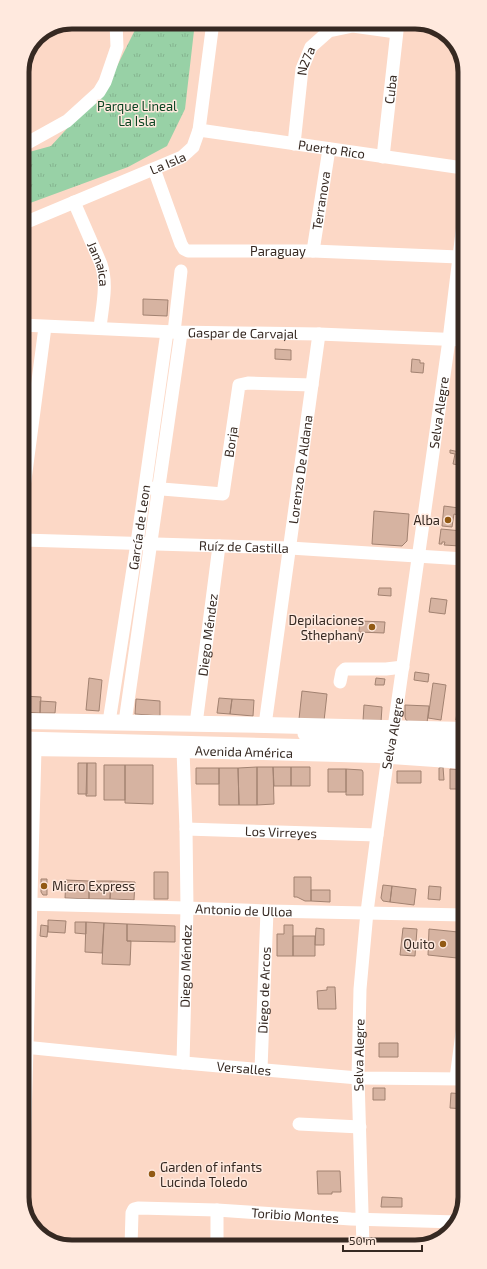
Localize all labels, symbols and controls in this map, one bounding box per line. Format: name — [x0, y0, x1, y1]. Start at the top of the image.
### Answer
street label: N27a — [293, 44, 318, 76]
street label: Cuba — [381, 74, 400, 105]
park label: Parque Lineal La Isla — [97, 98, 177, 129]
street label: Puerto Rico — [297, 136, 366, 162]
street label: La Isla — [147, 148, 188, 178]
street label: Terranova — [308, 170, 333, 231]
street label: Jamaica — [84, 239, 112, 287]
street label: Paraguay — [250, 243, 306, 259]
street label: Gaspar de Carvajal — [188, 324, 298, 342]
street label: Selva Alegre — [426, 375, 452, 450]
street label: Lorenzo De Aldana — [285, 414, 316, 525]
street label: Borja — [220, 425, 241, 458]
street label: García de Leon — [125, 484, 153, 571]
place label: Alba — [414, 512, 440, 528]
marker: Alba — [443, 515, 453, 525]
street label: Ruíz de Castilla — [199, 537, 289, 556]
street label: Diego Méndez — [194, 592, 221, 677]
place label: Depilaciones Sthephany — [289, 612, 364, 643]
marker: Depilaciones Sthephany — [367, 622, 377, 632]
street label: Selva Alegre — [378, 696, 406, 770]
street label: Avenida América — [195, 742, 293, 761]
street label: Los Virreyes — [245, 823, 317, 841]
place label: Micro Express — [52, 878, 135, 894]
marker: Micro Express — [39, 881, 49, 891]
street label: Antonio de Ulloa — [195, 900, 293, 920]
street label: Diego Méndez — [176, 924, 195, 1008]
place label: Quito — [403, 936, 435, 952]
marker: Quito — [438, 939, 448, 949]
street label: Diego de Arcos — [254, 946, 274, 1034]
street label: Selva Alegre — [350, 1019, 367, 1092]
street label: Versalles — [216, 1058, 272, 1078]
place label: Garden of infants Lucinda Toledo — [160, 1159, 262, 1190]
marker: Garden of infants Lucinda Toledo — [147, 1169, 157, 1179]
street label: Toribio Montes — [251, 1204, 340, 1226]
scale bar — [343, 1227, 422, 1253]
text: 50 m — [349, 1233, 376, 1247]

